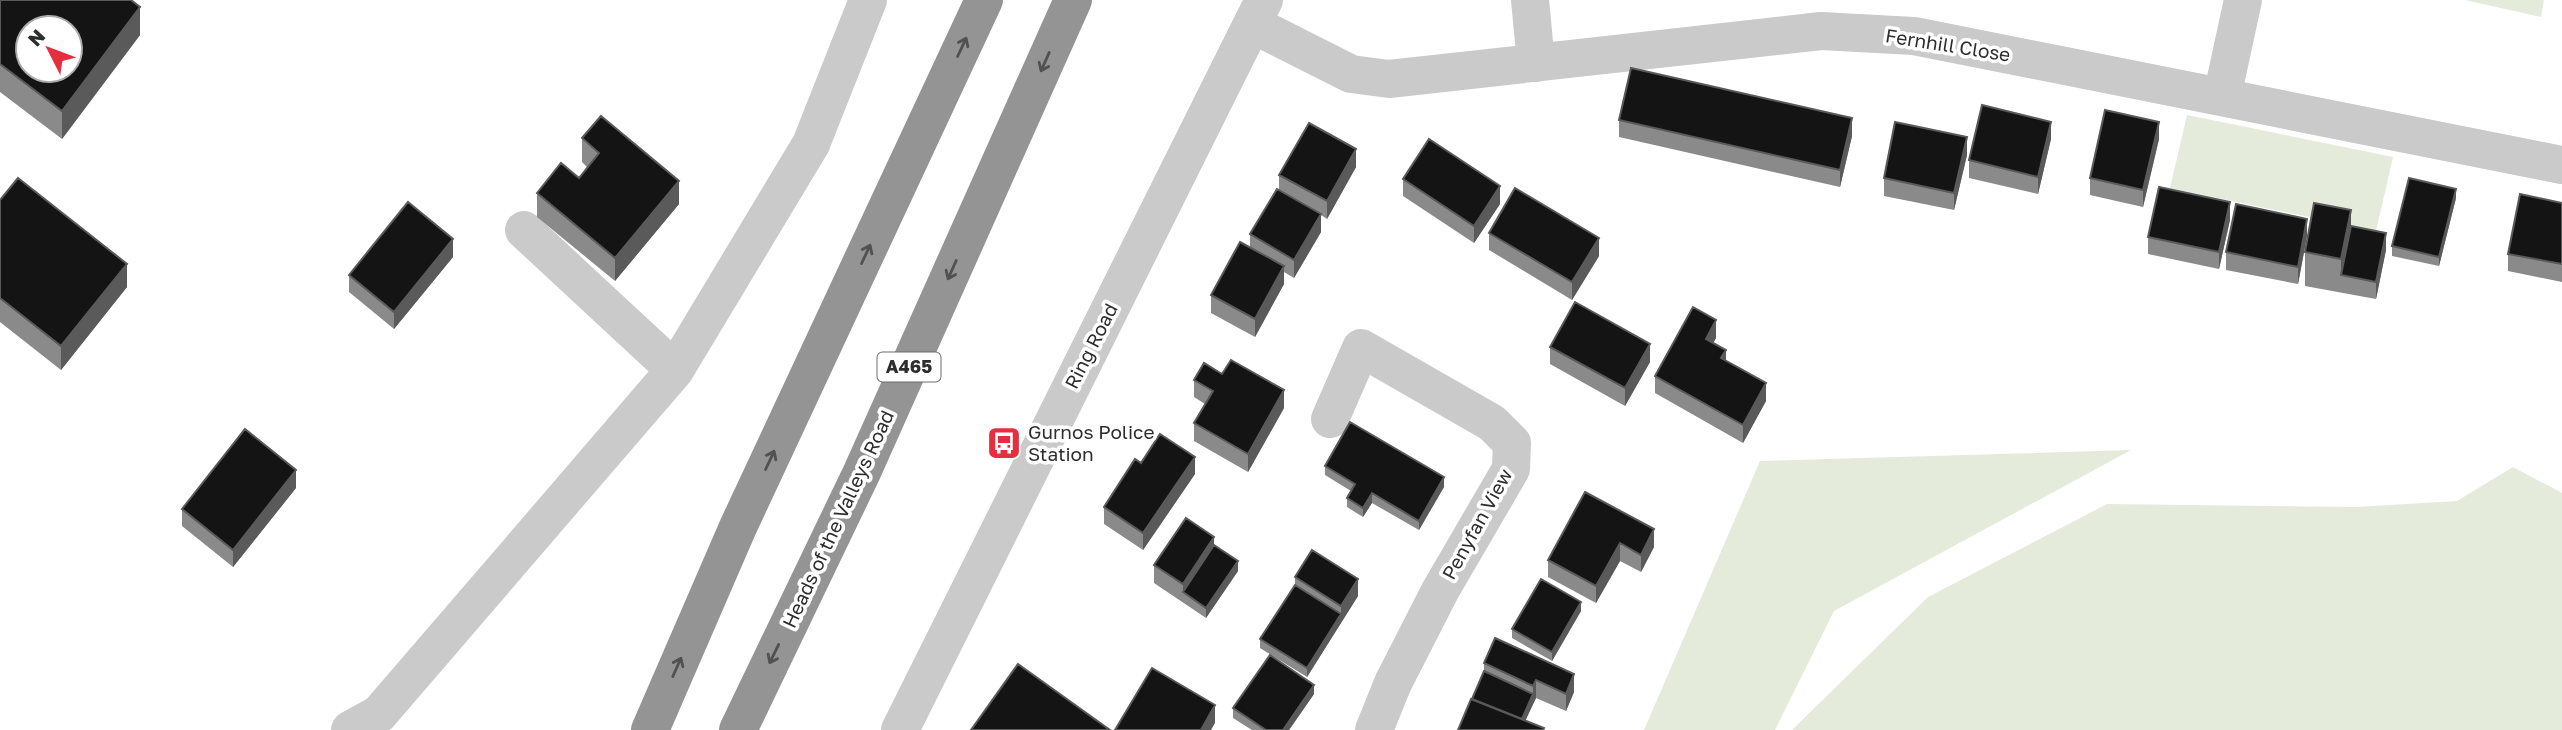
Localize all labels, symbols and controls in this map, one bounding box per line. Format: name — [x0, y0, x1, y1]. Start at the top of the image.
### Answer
north arrow — [14, 14, 84, 84]
street label: Fernhill Close — [1884, 23, 2012, 66]
text: N — [23, 24, 49, 50]
one-way arrow — [956, 37, 969, 58]
one-way arrow — [1038, 51, 1051, 72]
one-way arrow — [860, 243, 873, 265]
one-way arrow — [945, 259, 958, 280]
street label: Ring Road — [1059, 299, 1122, 392]
road number: A465 — [878, 352, 940, 382]
street label: Heads of the Valleys Road — [777, 406, 898, 631]
place label: Gurnos Police Station — [1028, 420, 1154, 465]
bus stop icon: Gurnos Police Station — [985, 424, 1023, 462]
one-way arrow — [764, 450, 777, 471]
street label: Penyfan View — [1437, 464, 1517, 583]
one-way arrow — [767, 643, 780, 664]
one-way arrow — [671, 657, 684, 679]

